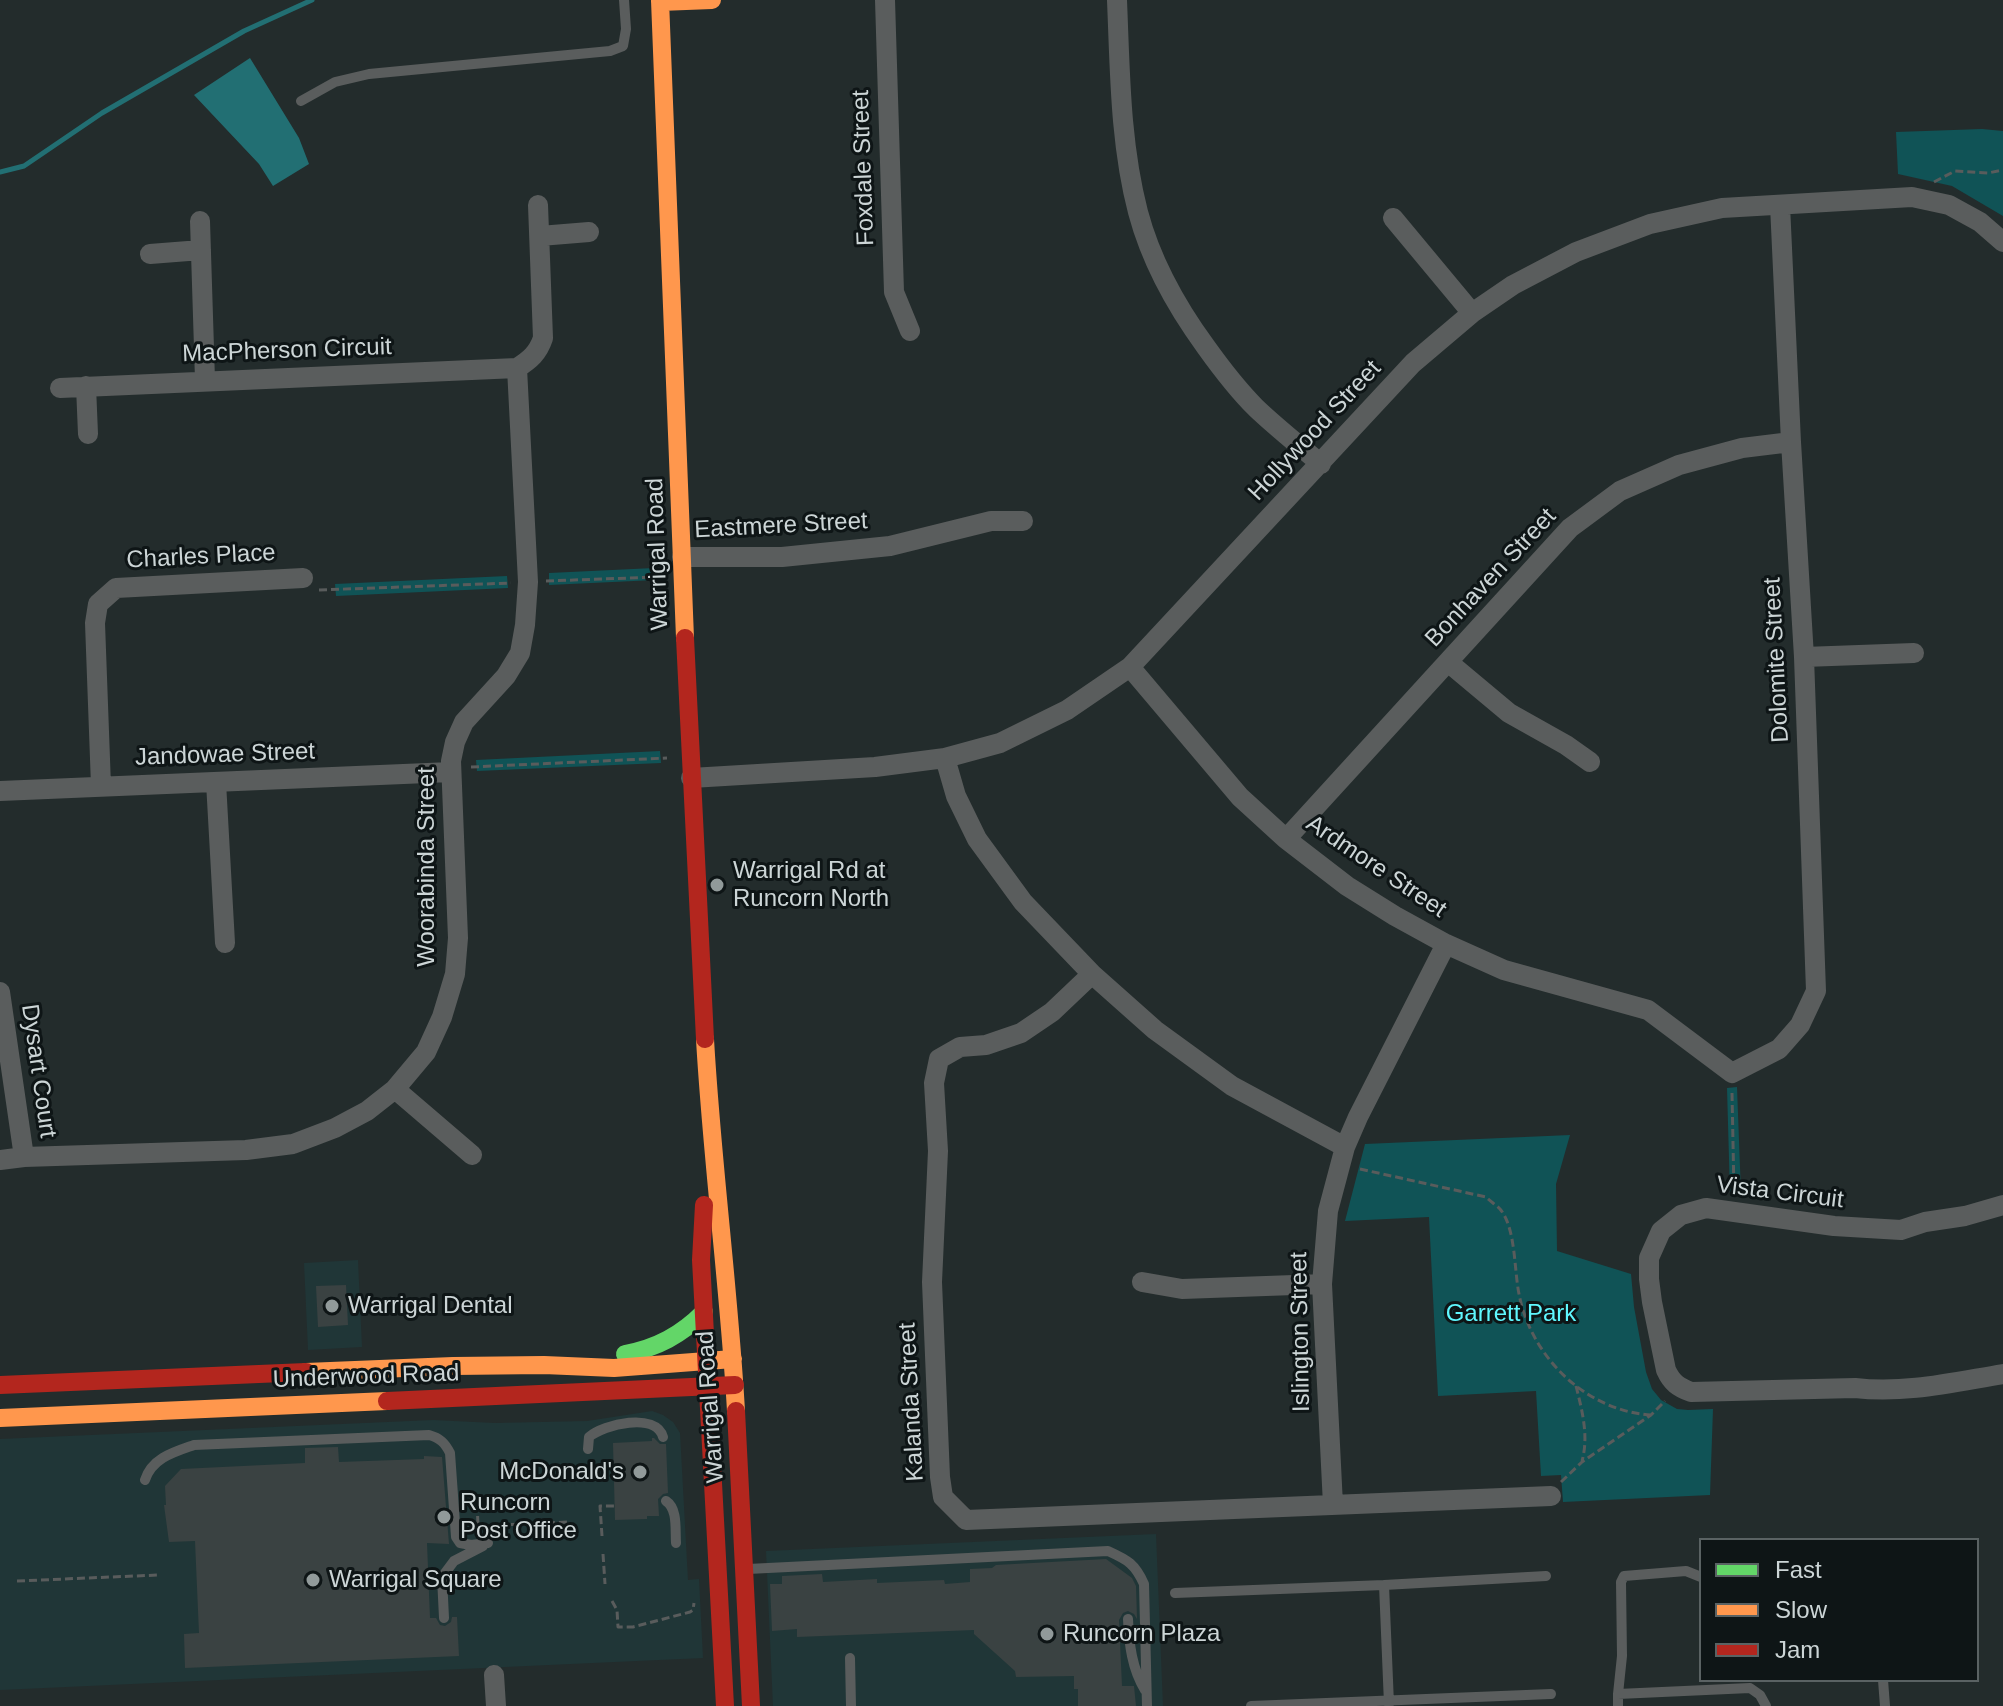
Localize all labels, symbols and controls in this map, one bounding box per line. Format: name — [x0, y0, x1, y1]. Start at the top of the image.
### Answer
street label: Foxdale Street — [847, 90, 881, 246]
street label: MacPherson Circuit — [182, 333, 392, 369]
street label: Hollywood Street — [1243, 355, 1387, 507]
street label: Warrigal Road — [641, 477, 675, 631]
street label: Bonhaven Street — [1420, 503, 1562, 653]
street label: Eastmere Street — [694, 507, 868, 545]
street label: Charles Place — [126, 539, 276, 575]
street label: Dolomite Street — [1758, 577, 1796, 743]
street label: Jandowae Street — [134, 737, 316, 773]
street label: Woorabinda Street — [413, 767, 441, 967]
street label: Ardmore Street — [1300, 810, 1452, 924]
place label: Warrigal Rd at Runcorn North — [733, 857, 889, 913]
marker: Warrigal Rd at Runcorn North — [708, 876, 726, 894]
street label: Dysart Court — [14, 1002, 62, 1140]
street label: Vista Circuit — [1715, 1171, 1845, 1215]
street label: Islington Street — [1285, 1252, 1317, 1412]
place label: Warrigal Dental — [348, 1292, 512, 1320]
marker: Warrigal Dental — [323, 1297, 341, 1315]
park label: Garrett Park — [1446, 1300, 1576, 1328]
street label: Kalanda Street — [893, 1322, 931, 1482]
street label: Warrigal Road — [691, 1330, 731, 1484]
street label: Underwood Road — [272, 1359, 460, 1395]
place label: McDonald's — [499, 1458, 624, 1486]
marker: McDonald's — [631, 1463, 649, 1481]
place label: Runcorn Post Office — [460, 1489, 577, 1545]
marker: Runcorn Post Office — [435, 1508, 453, 1526]
legend — [1699, 1538, 1979, 1682]
text: Fast — [1775, 1556, 1822, 1583]
place label: Warrigal Square — [329, 1566, 502, 1594]
marker: Warrigal Square — [304, 1571, 322, 1589]
text: Slow — [1775, 1596, 1827, 1623]
place label: Runcorn Plaza — [1063, 1620, 1220, 1648]
marker: Runcorn Plaza — [1038, 1625, 1056, 1643]
text: Jam — [1775, 1636, 1820, 1663]

